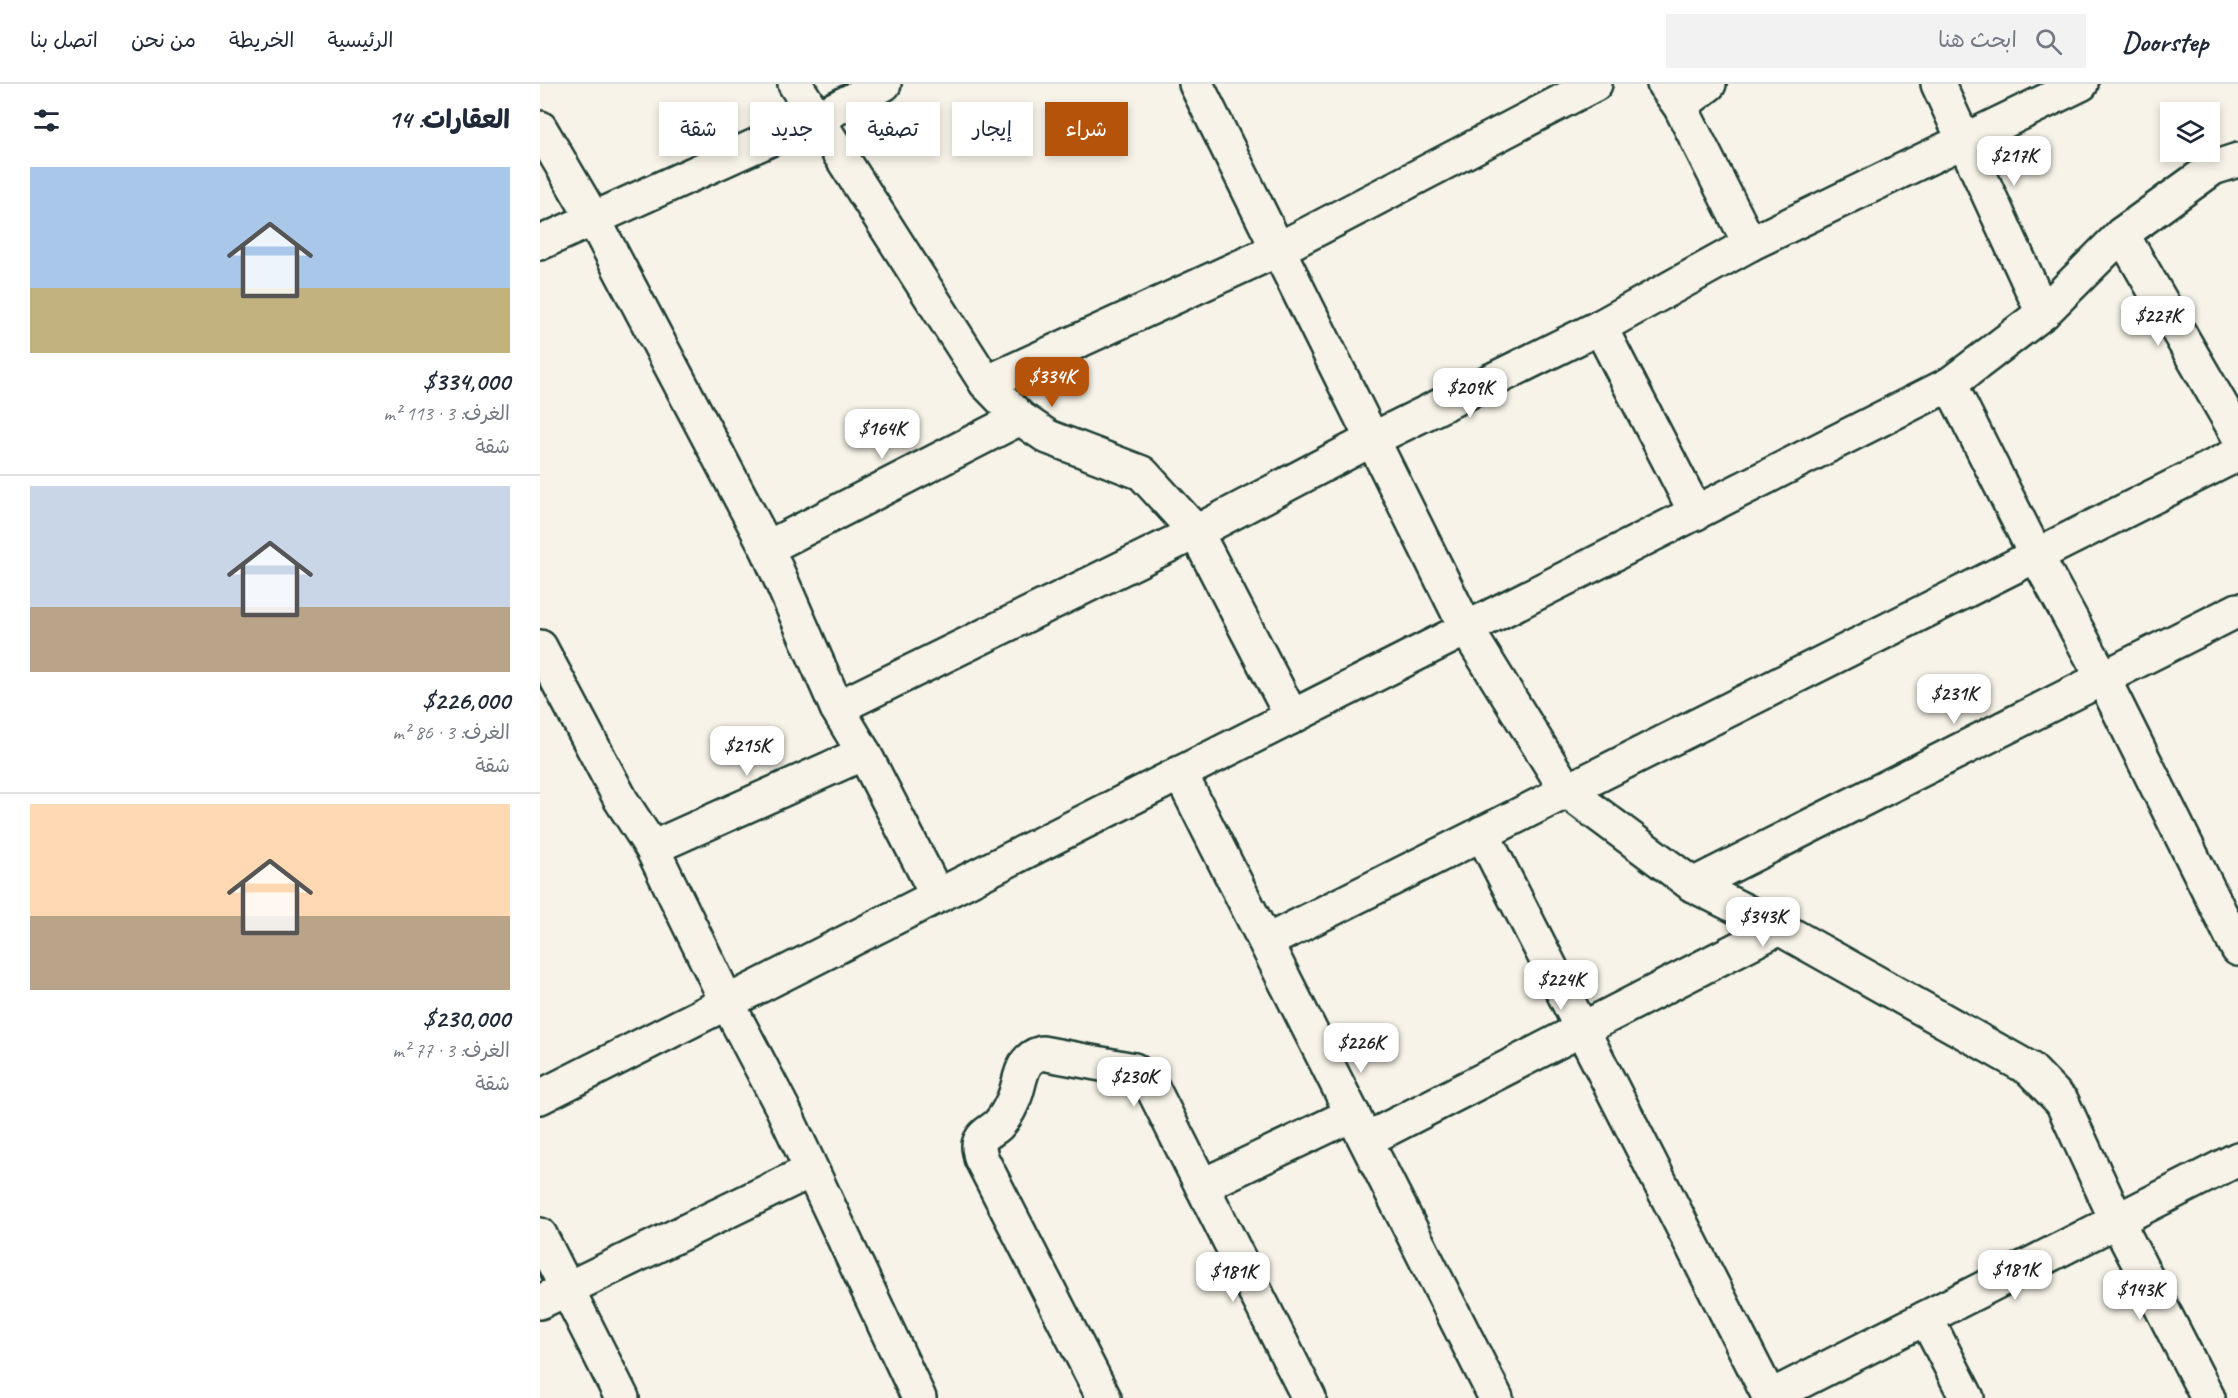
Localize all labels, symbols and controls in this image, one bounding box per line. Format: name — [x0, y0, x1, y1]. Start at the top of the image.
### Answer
search box — [1666, 14, 2086, 68]
text: Doorstep — [2122, 24, 2208, 59]
icon: search — [2032, 25, 2065, 58]
text: ابحث هنا — [1938, 26, 2017, 54]
text: اتصل بنا — [30, 27, 98, 53]
text: من نحن — [131, 27, 196, 53]
text: الخريطة — [229, 27, 295, 53]
text: الرئيسية — [328, 27, 393, 53]
chip: شقة — [659, 102, 738, 156]
chip: جديد — [750, 102, 834, 156]
chip: تصفية — [846, 102, 940, 156]
chip: إيجار — [952, 102, 1033, 156]
chip: شراء — [1045, 102, 1128, 156]
map controls — [2160, 102, 2220, 162]
button: layers — [2160, 102, 2220, 162]
text: العقارات: 14 — [388, 103, 510, 136]
icon: filters — [30, 104, 63, 137]
pin: $217K — [1972, 136, 2056, 187]
text: $217K — [1991, 143, 2037, 168]
icon: home — [216, 206, 324, 314]
pin: $227K — [2116, 296, 2200, 347]
text: $227K — [2135, 303, 2181, 328]
pin: $334K — [1010, 357, 1094, 408]
text: $334K — [1029, 364, 1075, 389]
text: $334,000 — [423, 365, 510, 398]
pin: $209K — [1428, 368, 1512, 419]
text: $209K — [1447, 375, 1493, 400]
text: الغرف: 3 · 113 m² — [383, 401, 510, 426]
pin: $164K — [840, 409, 924, 460]
text: $164K — [859, 416, 905, 441]
text: شقة — [475, 434, 510, 459]
icon: home — [216, 525, 324, 633]
pin: $231K — [1912, 674, 1996, 725]
text: $231K — [1931, 681, 1977, 706]
text: $226,000 — [422, 684, 510, 717]
text: الغرف: 3 · 86 m² — [392, 720, 510, 745]
pin: $215K — [705, 726, 789, 777]
text: $215K — [724, 733, 770, 758]
text: شقة — [475, 753, 510, 778]
icon: home — [216, 843, 324, 951]
pin: $343K — [1721, 897, 1805, 948]
text: $343K — [1740, 904, 1786, 929]
pin: $224K — [1519, 960, 1603, 1011]
text: $224K — [1538, 967, 1584, 992]
text: $230,000 — [423, 1002, 510, 1035]
pin: $226K — [1319, 1023, 1403, 1074]
text: $226K — [1338, 1030, 1384, 1055]
text: الغرف: 3 · 77 m² — [392, 1038, 510, 1063]
pin: $230K — [1092, 1057, 1176, 1108]
text: $230K — [1111, 1064, 1157, 1089]
text: شقة — [475, 1071, 510, 1096]
pin: $181K — [1973, 1250, 2057, 1301]
pin: $181K — [1191, 1252, 1275, 1303]
text: $181K — [1992, 1257, 2038, 1282]
text: $181K — [1210, 1259, 1256, 1284]
pin: $143K — [2098, 1270, 2182, 1321]
text: $143K — [2117, 1277, 2163, 1302]

